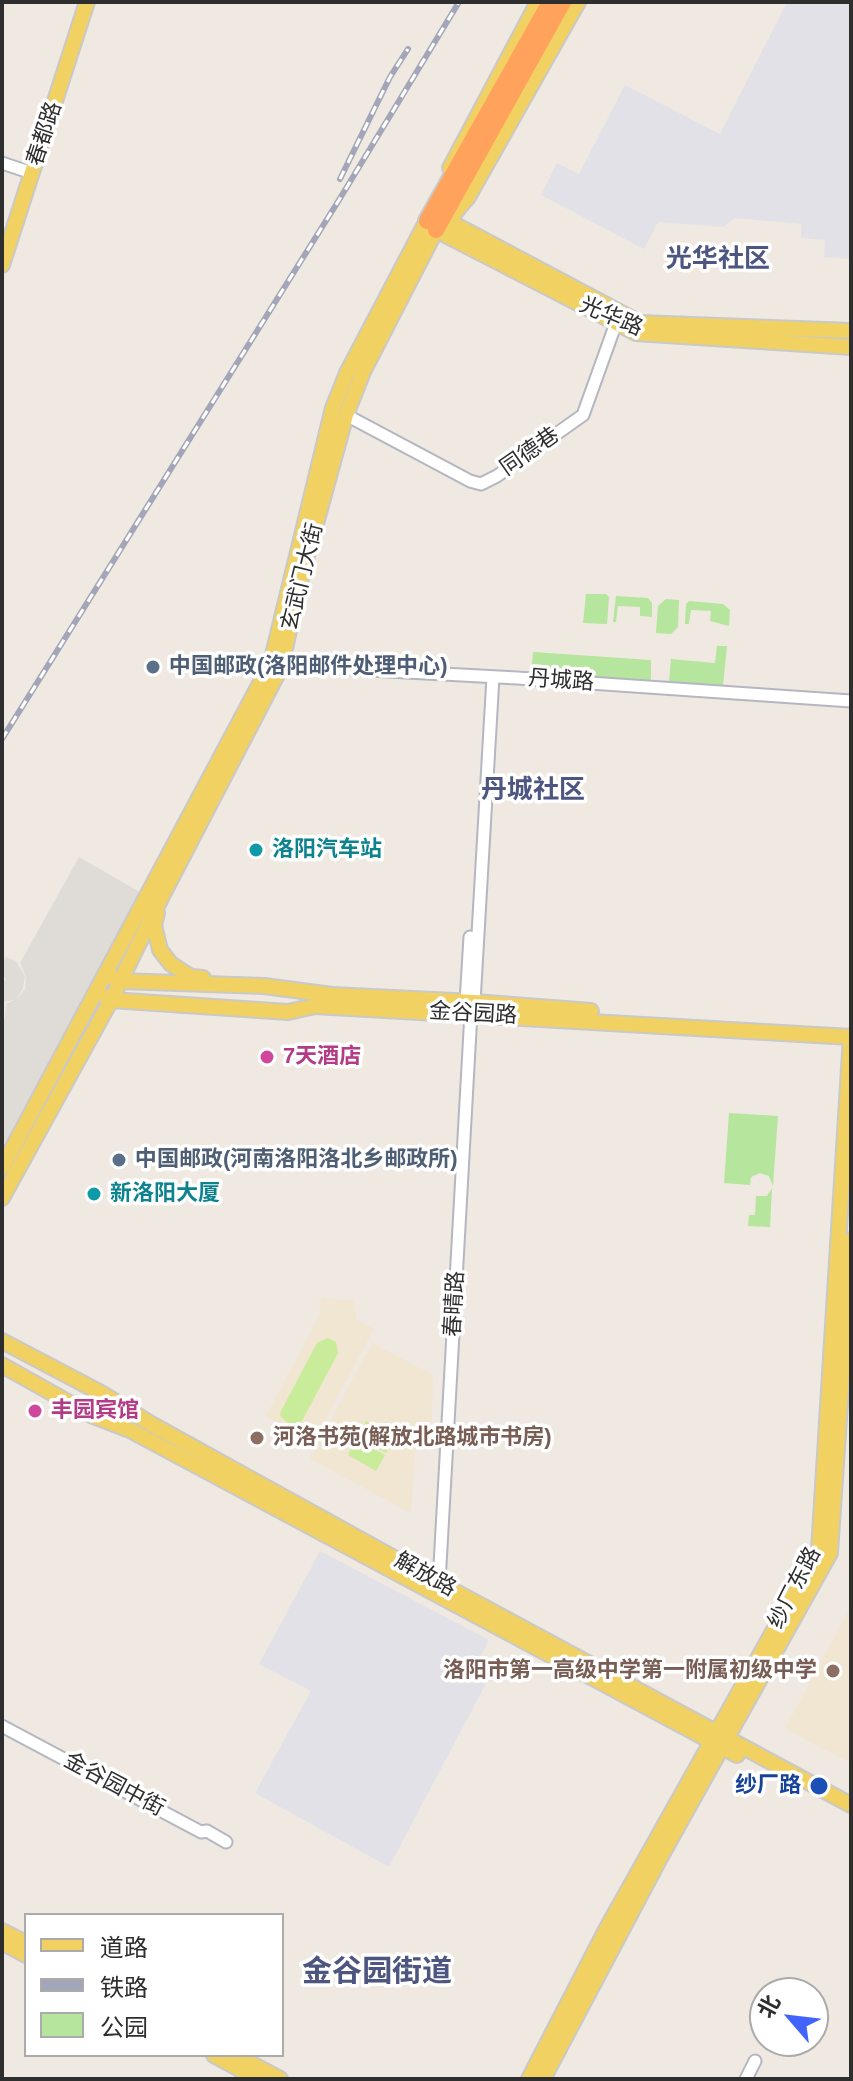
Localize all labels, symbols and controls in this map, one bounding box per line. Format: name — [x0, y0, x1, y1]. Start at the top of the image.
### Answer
street label: 春都路 — [22, 99, 68, 169]
district label: 光华社区 — [666, 244, 770, 276]
street label: 光华路 — [575, 292, 647, 342]
street label: 同德巷 — [495, 422, 565, 482]
street label: 玄武门大街 — [277, 520, 329, 634]
place label: 中国邮政(洛阳邮件处理中心) — [169, 654, 448, 680]
marker: 中国邮政(洛阳邮件处理中心) — [144, 658, 162, 676]
street label: 丹城路 — [527, 666, 595, 696]
district label: 丹城社区 — [481, 775, 585, 807]
place label: 洛阳汽车站 — [272, 837, 382, 863]
marker: 洛阳汽车站 — [247, 841, 265, 859]
street label: 金谷园路 — [428, 999, 518, 1029]
place label: 7天酒店 — [283, 1044, 361, 1070]
marker: 7天酒店 — [258, 1048, 276, 1066]
place label: 中国邮政(河南洛阳洛北乡邮政所) — [135, 1147, 458, 1173]
marker: 中国邮政(河南洛阳洛北乡邮政所) — [110, 1151, 128, 1169]
place label: 新洛阳大厦 — [110, 1181, 220, 1207]
marker: 新洛阳大厦 — [85, 1185, 103, 1203]
street label: 春晴路 — [440, 1270, 470, 1338]
place label: 丰园宾馆 — [51, 1398, 139, 1424]
marker: 丰园宾馆 — [26, 1402, 44, 1420]
place label: 河洛书苑(解放北路城市书房) — [273, 1425, 552, 1451]
marker: 河洛书苑(解放北路城市书房) — [248, 1429, 266, 1447]
street label: 纱厂东路 — [763, 1543, 827, 1633]
street label: 解放路 — [390, 1547, 460, 1603]
place label: 洛阳市第一高级中学第一附属初级中学 — [443, 1658, 817, 1684]
marker: 洛阳市第一高级中学第一附属初级中学 — [824, 1662, 842, 1680]
street label: 金谷园中街 — [59, 1748, 169, 1822]
place label: 纱厂路 — [735, 1773, 801, 1799]
marker: 纱厂路 — [808, 1775, 830, 1797]
legend — [24, 1913, 284, 2057]
text: 道路 — [100, 1934, 148, 1961]
district label: 金谷园街道 — [302, 1955, 452, 1991]
text: 铁路 — [100, 1974, 148, 2001]
north arrow — [749, 1977, 829, 2057]
text: 北 — [753, 1991, 785, 2022]
text: 公园 — [100, 2014, 148, 2041]

